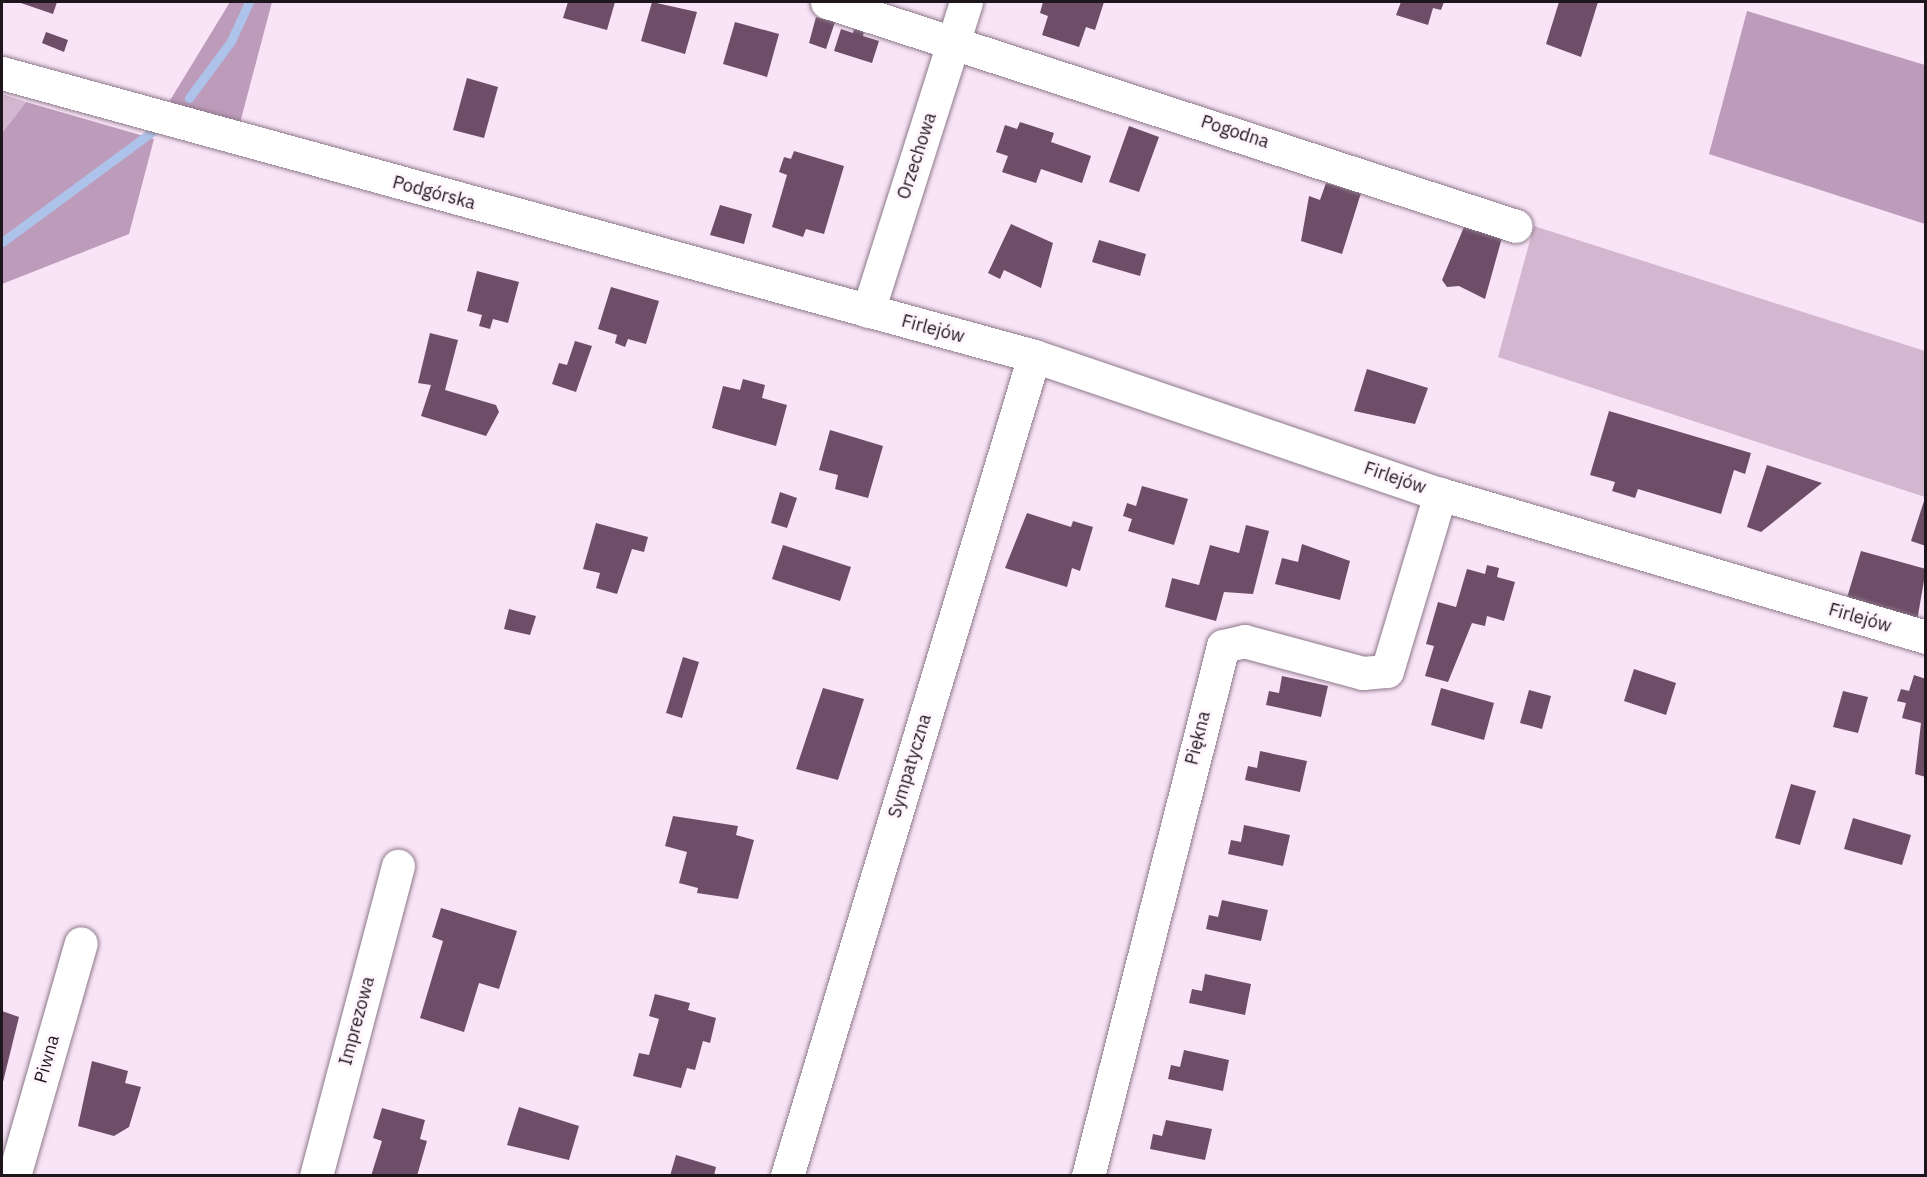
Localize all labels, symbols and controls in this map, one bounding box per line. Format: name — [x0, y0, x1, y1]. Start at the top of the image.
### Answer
street label: Orzechowa — [893, 110, 941, 202]
street label: Pogodna — [1198, 111, 1272, 153]
street label: Podgórska — [390, 172, 478, 214]
street label: Firlejów — [899, 310, 967, 348]
street label: Firlejów — [1361, 457, 1429, 499]
street label: Firlejów — [1826, 599, 1894, 637]
street label: Piękna — [1181, 709, 1215, 767]
street label: Sympatyczna — [884, 711, 936, 821]
street label: Imprezowa — [335, 974, 379, 1068]
street label: Piwna — [30, 1032, 64, 1086]

